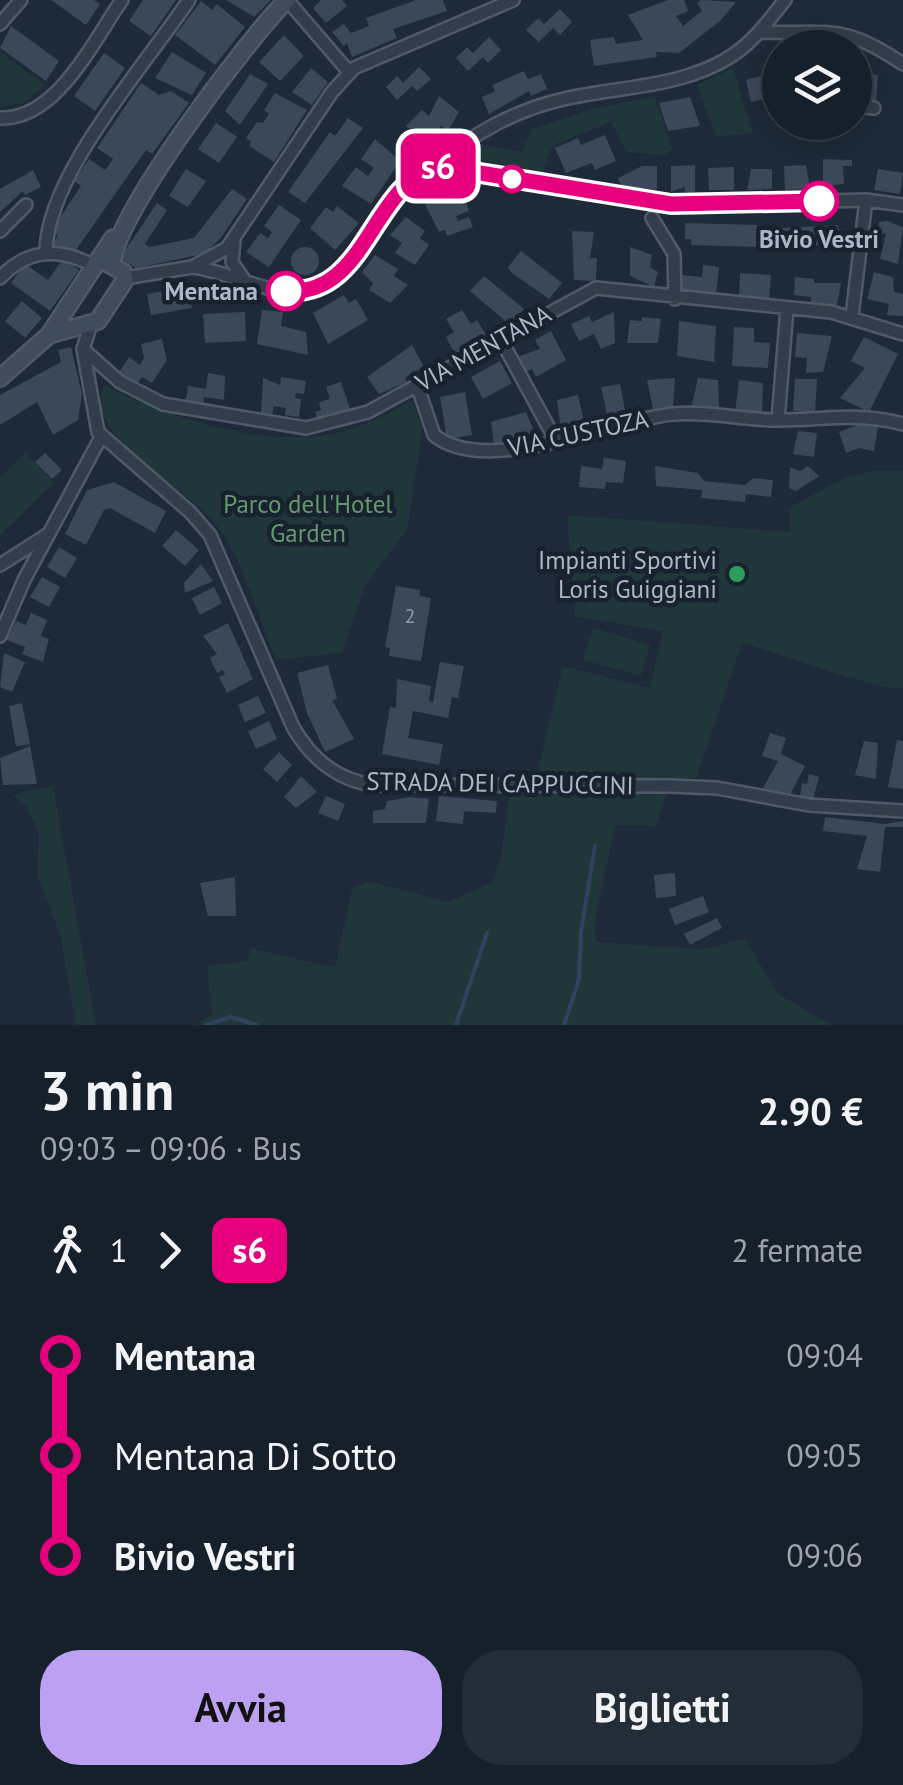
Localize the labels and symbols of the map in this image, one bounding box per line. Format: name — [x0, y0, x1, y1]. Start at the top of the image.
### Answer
line badge: s6 — [393, 134, 483, 198]
unlabelled marker — [499, 166, 525, 192]
marker: Bivio Vestri — [800, 182, 838, 220]
place label: Bivio Vestri — [759, 223, 879, 255]
marker: Mentana — [267, 272, 305, 310]
place label: Mentana — [165, 275, 258, 307]
street label: VIA MENTANA — [409, 297, 557, 399]
street label: VIA CUSTOZA — [504, 402, 651, 464]
park label: Parco dell'Hotel Garden — [223, 488, 393, 549]
place label: Impianti Sportivi Loris Guiggiani — [538, 544, 717, 605]
marker: Impianti Sportivi Loris Guiggiani — [726, 563, 748, 585]
house number: 2 — [405, 603, 415, 629]
street label: STRADA DEI CAPPUCCINI — [366, 765, 634, 801]

